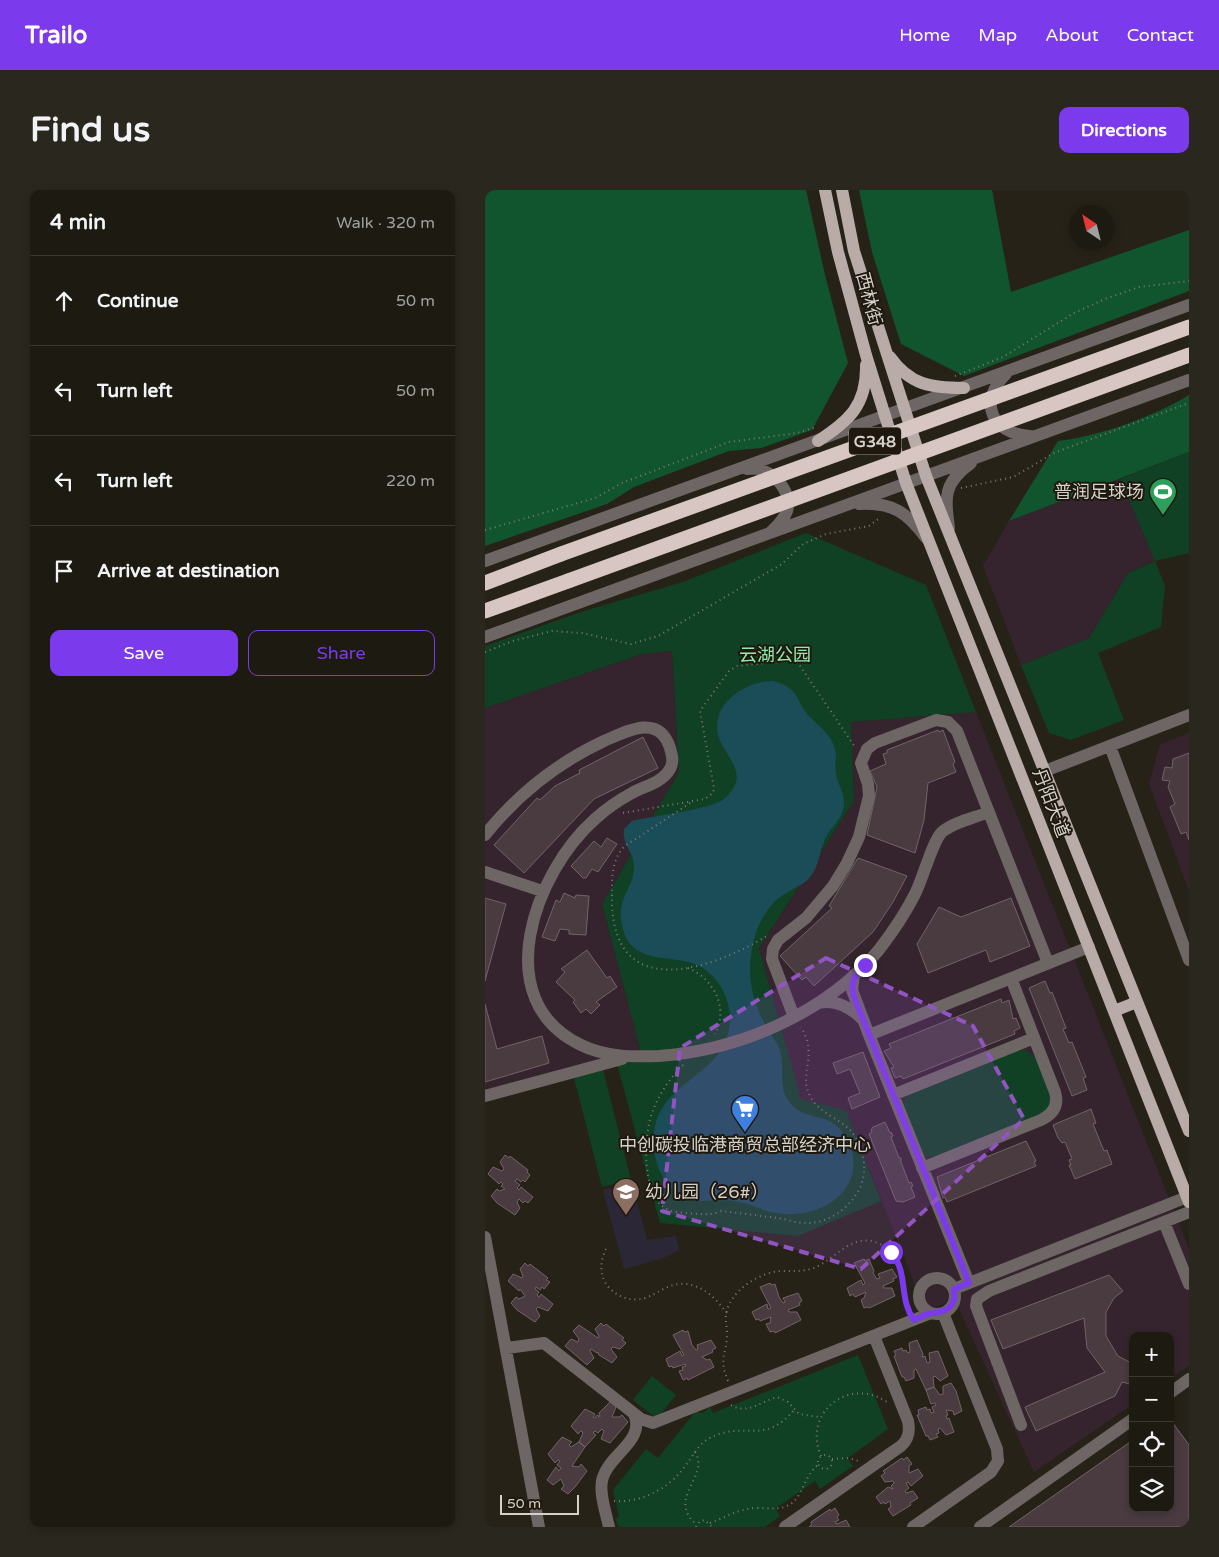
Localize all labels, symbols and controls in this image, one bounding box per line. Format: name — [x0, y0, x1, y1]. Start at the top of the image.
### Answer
text: Trailo — [25, 21, 87, 50]
text: Home — [899, 24, 950, 46]
text: Map — [978, 24, 1017, 46]
text: About — [1045, 24, 1099, 46]
text: Contact — [1127, 24, 1194, 46]
button: Directions — [1059, 107, 1189, 153]
text: Find us — [30, 109, 150, 151]
north arrow — [1069, 205, 1114, 250]
text: 4 min — [50, 210, 106, 235]
text: Walk · 320 m — [336, 213, 435, 233]
street label: 西林街 — [851, 270, 887, 328]
icon: ahead — [50, 287, 78, 315]
text: Continue — [97, 290, 179, 312]
text: 50 m — [396, 291, 435, 311]
icon: left — [50, 377, 78, 405]
text: Turn left — [97, 380, 173, 402]
text: 50 m — [396, 381, 435, 401]
road number: G348 — [849, 428, 901, 454]
icon: left — [50, 467, 78, 495]
text: Turn left — [97, 470, 173, 492]
text: 220 m — [386, 471, 435, 491]
sports icon: 普润足球场 — [1148, 477, 1178, 516]
place label: 普润足球场 — [1054, 481, 1144, 503]
icon: arrive — [50, 557, 78, 585]
text: Arrive at destination — [97, 560, 280, 582]
button: Save — [50, 630, 238, 676]
button: Share — [248, 630, 435, 676]
park label: 云湖公园 — [739, 644, 811, 666]
street label: 丹阳大道 — [1028, 765, 1074, 841]
route end — [854, 954, 877, 977]
supermarket icon: 中创碳投临港商贸总部经济中心 — [730, 1094, 760, 1133]
place label: 中创碳投临港商贸总部经济中心 — [619, 1134, 871, 1156]
school or university icon: 幼儿园（26#） — [611, 1177, 641, 1216]
place label: 幼儿园（26#） — [645, 1181, 769, 1203]
route start — [880, 1241, 903, 1264]
map controls — [1129, 1332, 1174, 1512]
button: + — [1129, 1332, 1174, 1377]
button: − — [1129, 1377, 1174, 1422]
button: locate — [1129, 1422, 1174, 1467]
button: layers — [1129, 1467, 1174, 1512]
scale bar — [500, 1492, 579, 1515]
text: 50 m — [507, 1495, 541, 1512]

